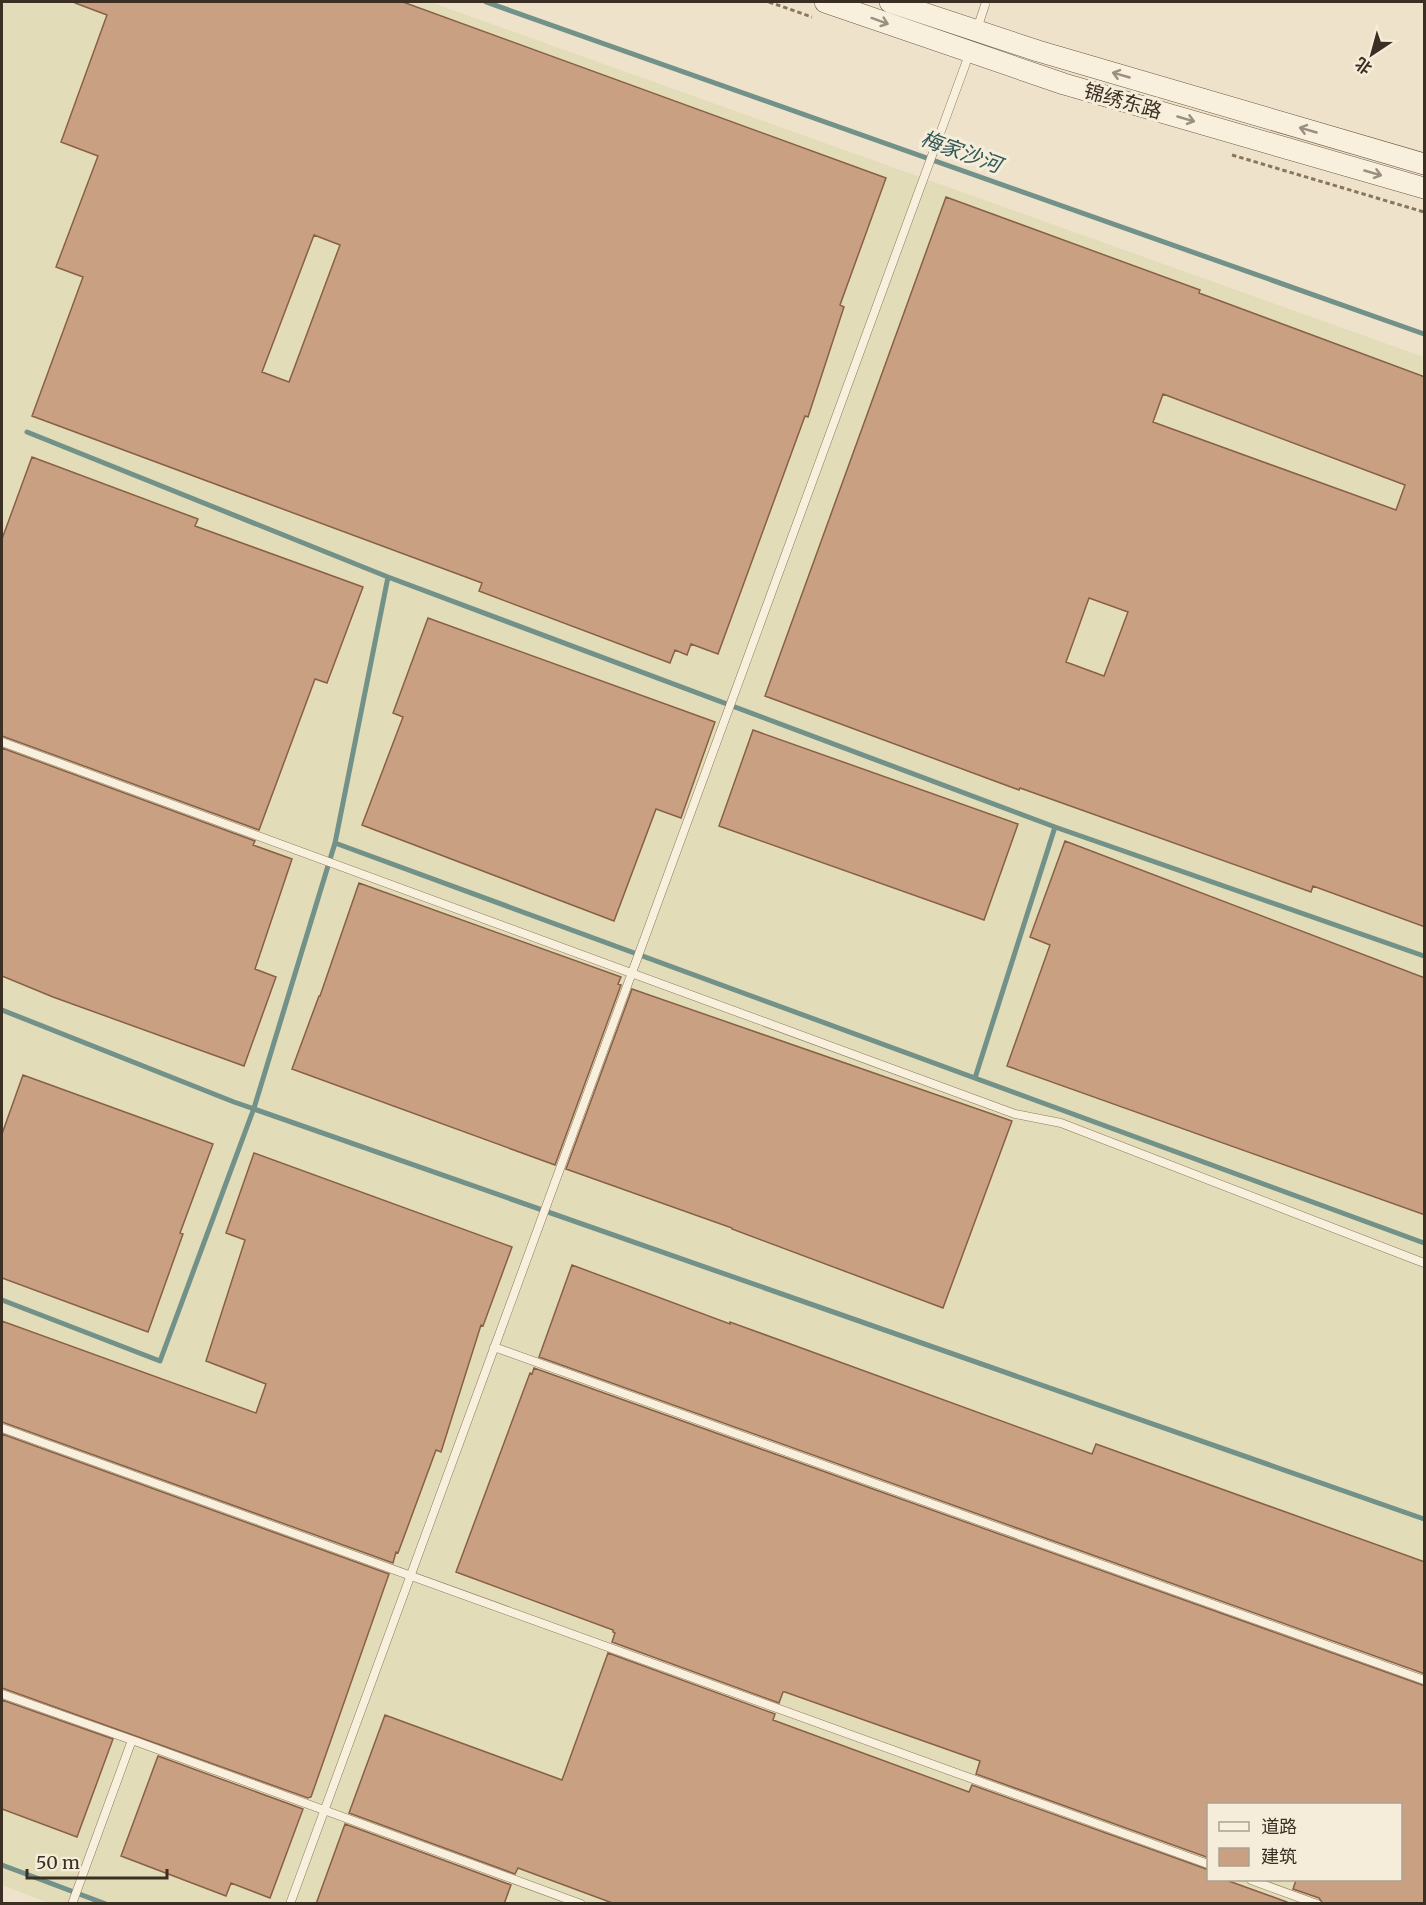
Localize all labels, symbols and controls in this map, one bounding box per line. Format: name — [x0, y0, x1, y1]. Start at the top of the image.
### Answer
one-way arrow — [870, 17, 889, 28]
north arrow — [1342, 24, 1402, 84]
text: 北 — [1351, 53, 1376, 79]
one-way arrow — [1112, 69, 1131, 80]
street label: 锦绣东路 — [1081, 77, 1165, 124]
one-way arrow — [1176, 114, 1195, 125]
water label: 梅家沙河 — [917, 124, 1009, 180]
one-way arrow — [1299, 124, 1318, 135]
one-way arrow — [1363, 168, 1382, 179]
legend — [1207, 1803, 1402, 1881]
text: 道路 — [1261, 1815, 1297, 1838]
scale bar — [27, 1842, 166, 1880]
text: 建筑 — [1261, 1845, 1297, 1868]
text: 50 m — [36, 1851, 80, 1874]

